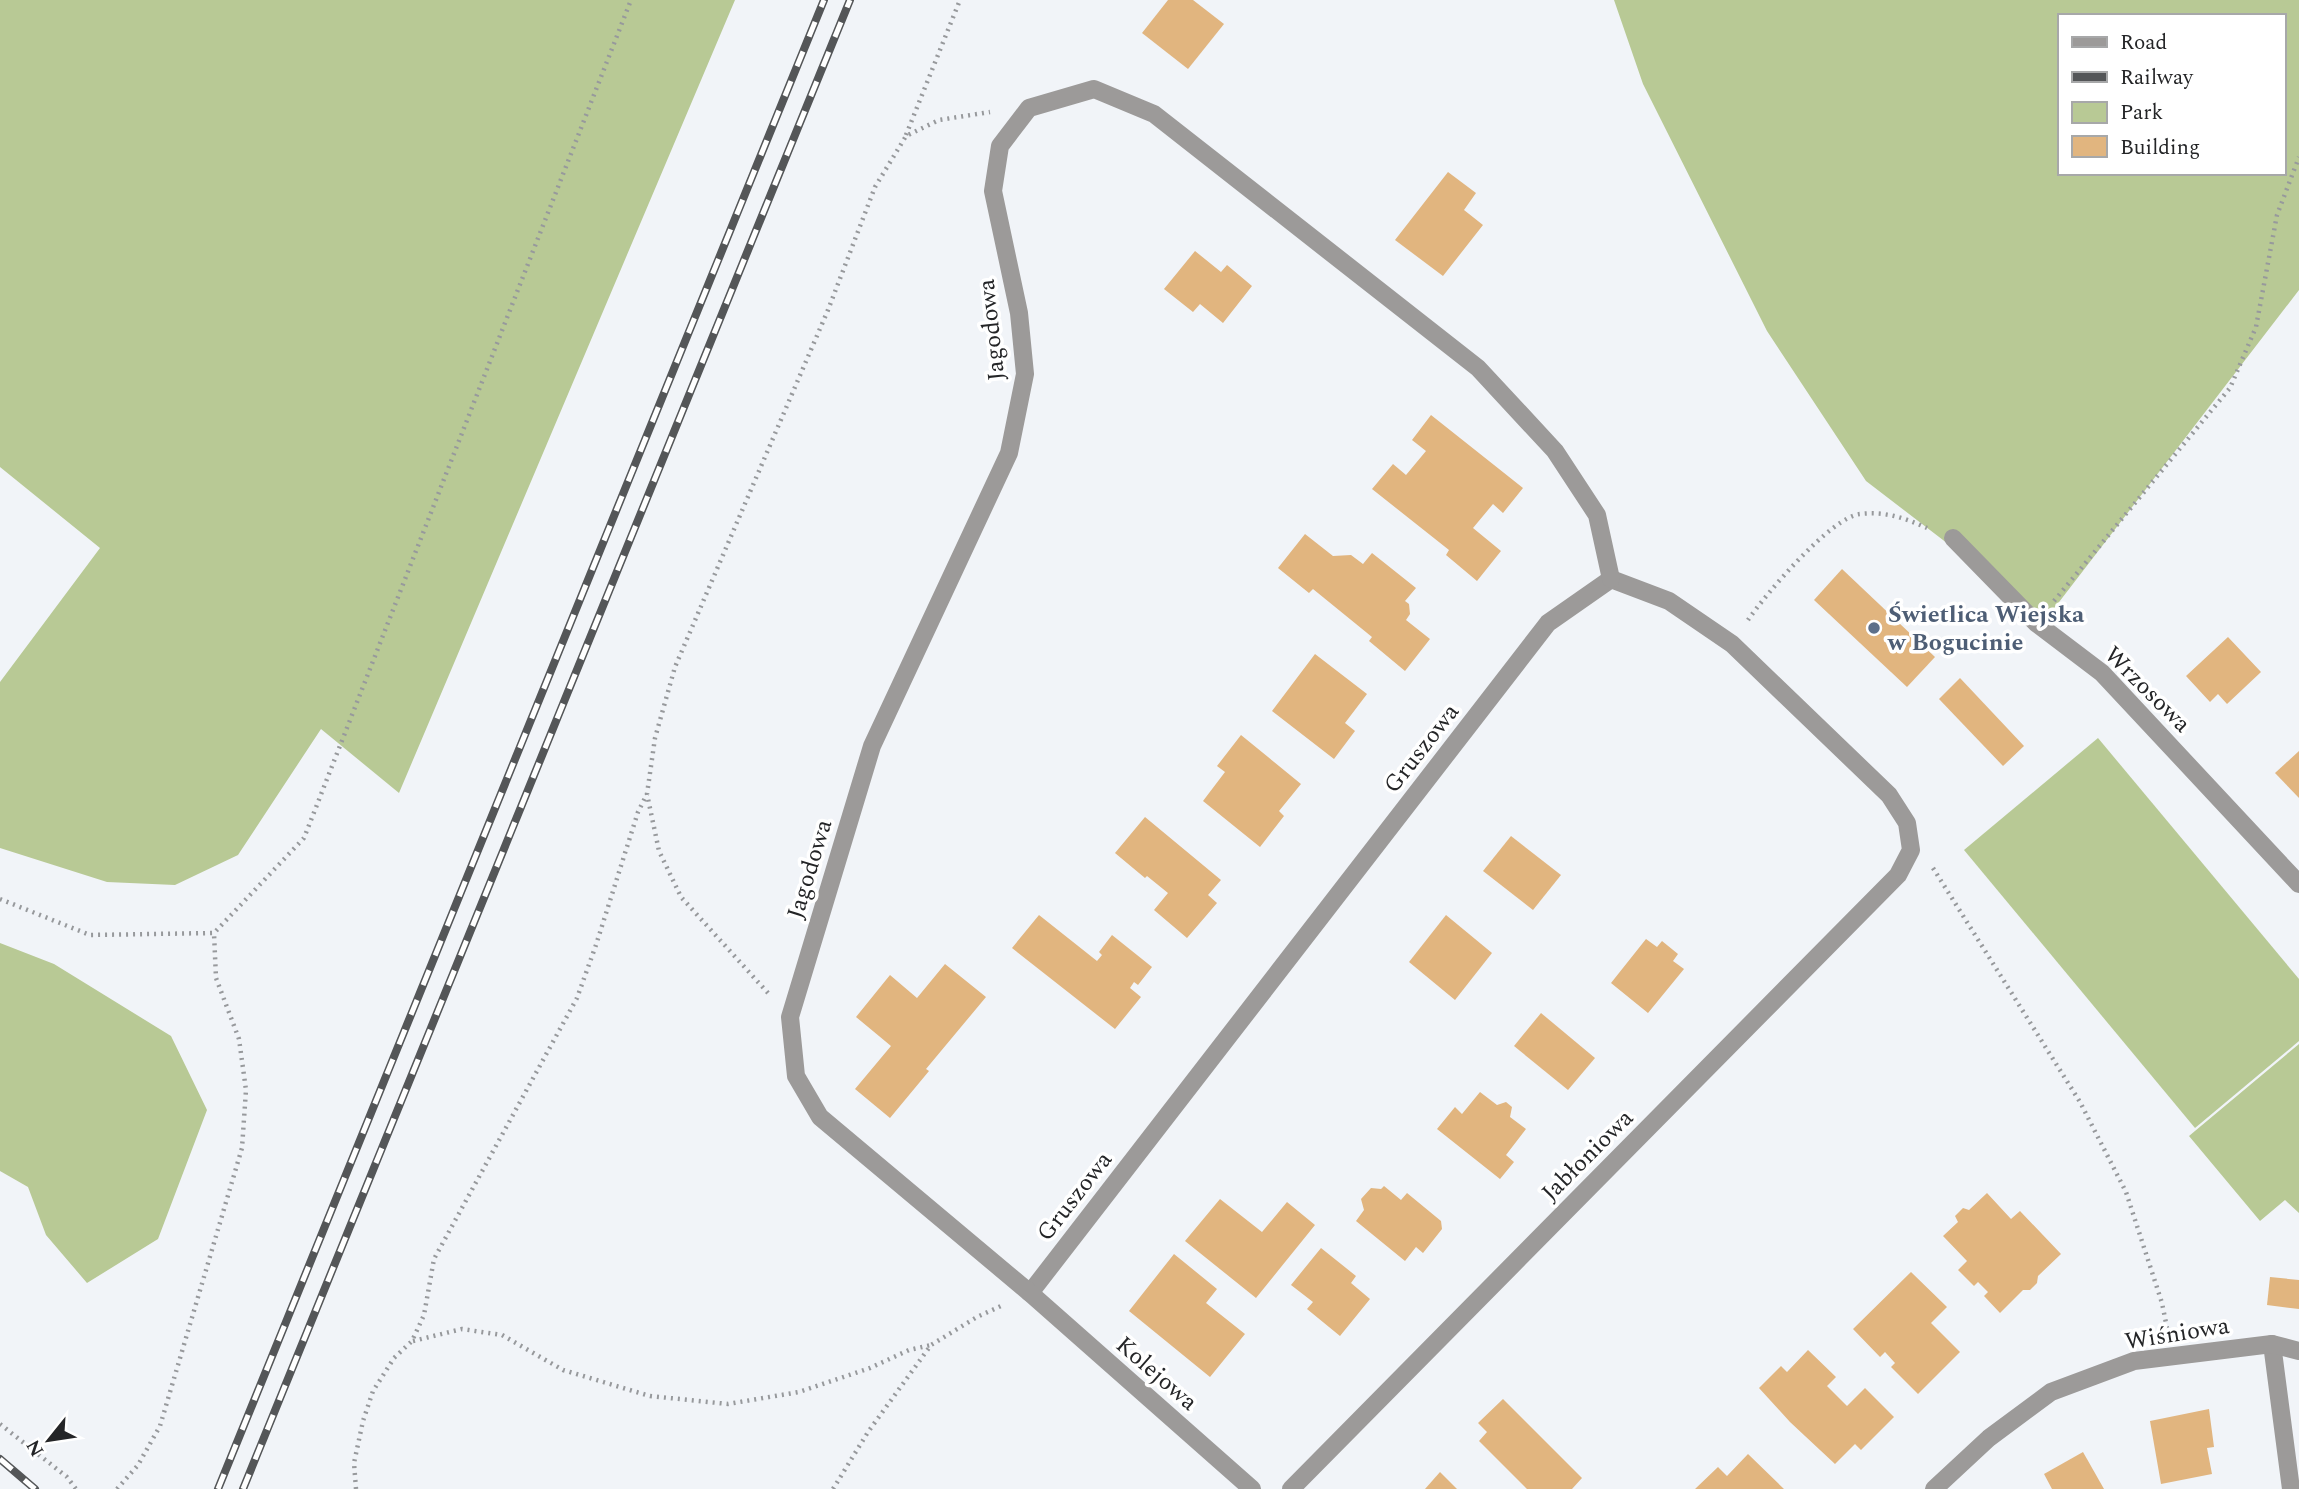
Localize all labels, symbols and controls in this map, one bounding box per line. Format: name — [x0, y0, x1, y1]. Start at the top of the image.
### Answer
legend — [2058, 14, 2285, 175]
text: Road — [2120, 27, 2167, 59]
text: Railway — [2120, 62, 2194, 94]
text: Park — [2120, 97, 2164, 129]
text: Building — [2120, 132, 2200, 164]
street label: Jagodowa — [969, 277, 1015, 383]
place label: Świetlica Wiejska w Bogucinie — [1887, 597, 2085, 661]
marker: Świetlica Wiejska w Bogucinie — [1866, 620, 1882, 636]
street label: Wrzosowa — [2096, 638, 2199, 742]
street label: Gruszowa — [1375, 696, 1469, 801]
street label: Jagodowa — [778, 815, 842, 924]
street label: Jabłoniowa — [1533, 1101, 1642, 1210]
street label: Gruszowa — [1028, 1144, 1122, 1249]
street label: Wiśniowa — [2122, 1308, 2232, 1360]
street label: Kolejowa — [1107, 1328, 1206, 1420]
north arrow — [14, 1405, 84, 1475]
text: N — [19, 1434, 52, 1462]

